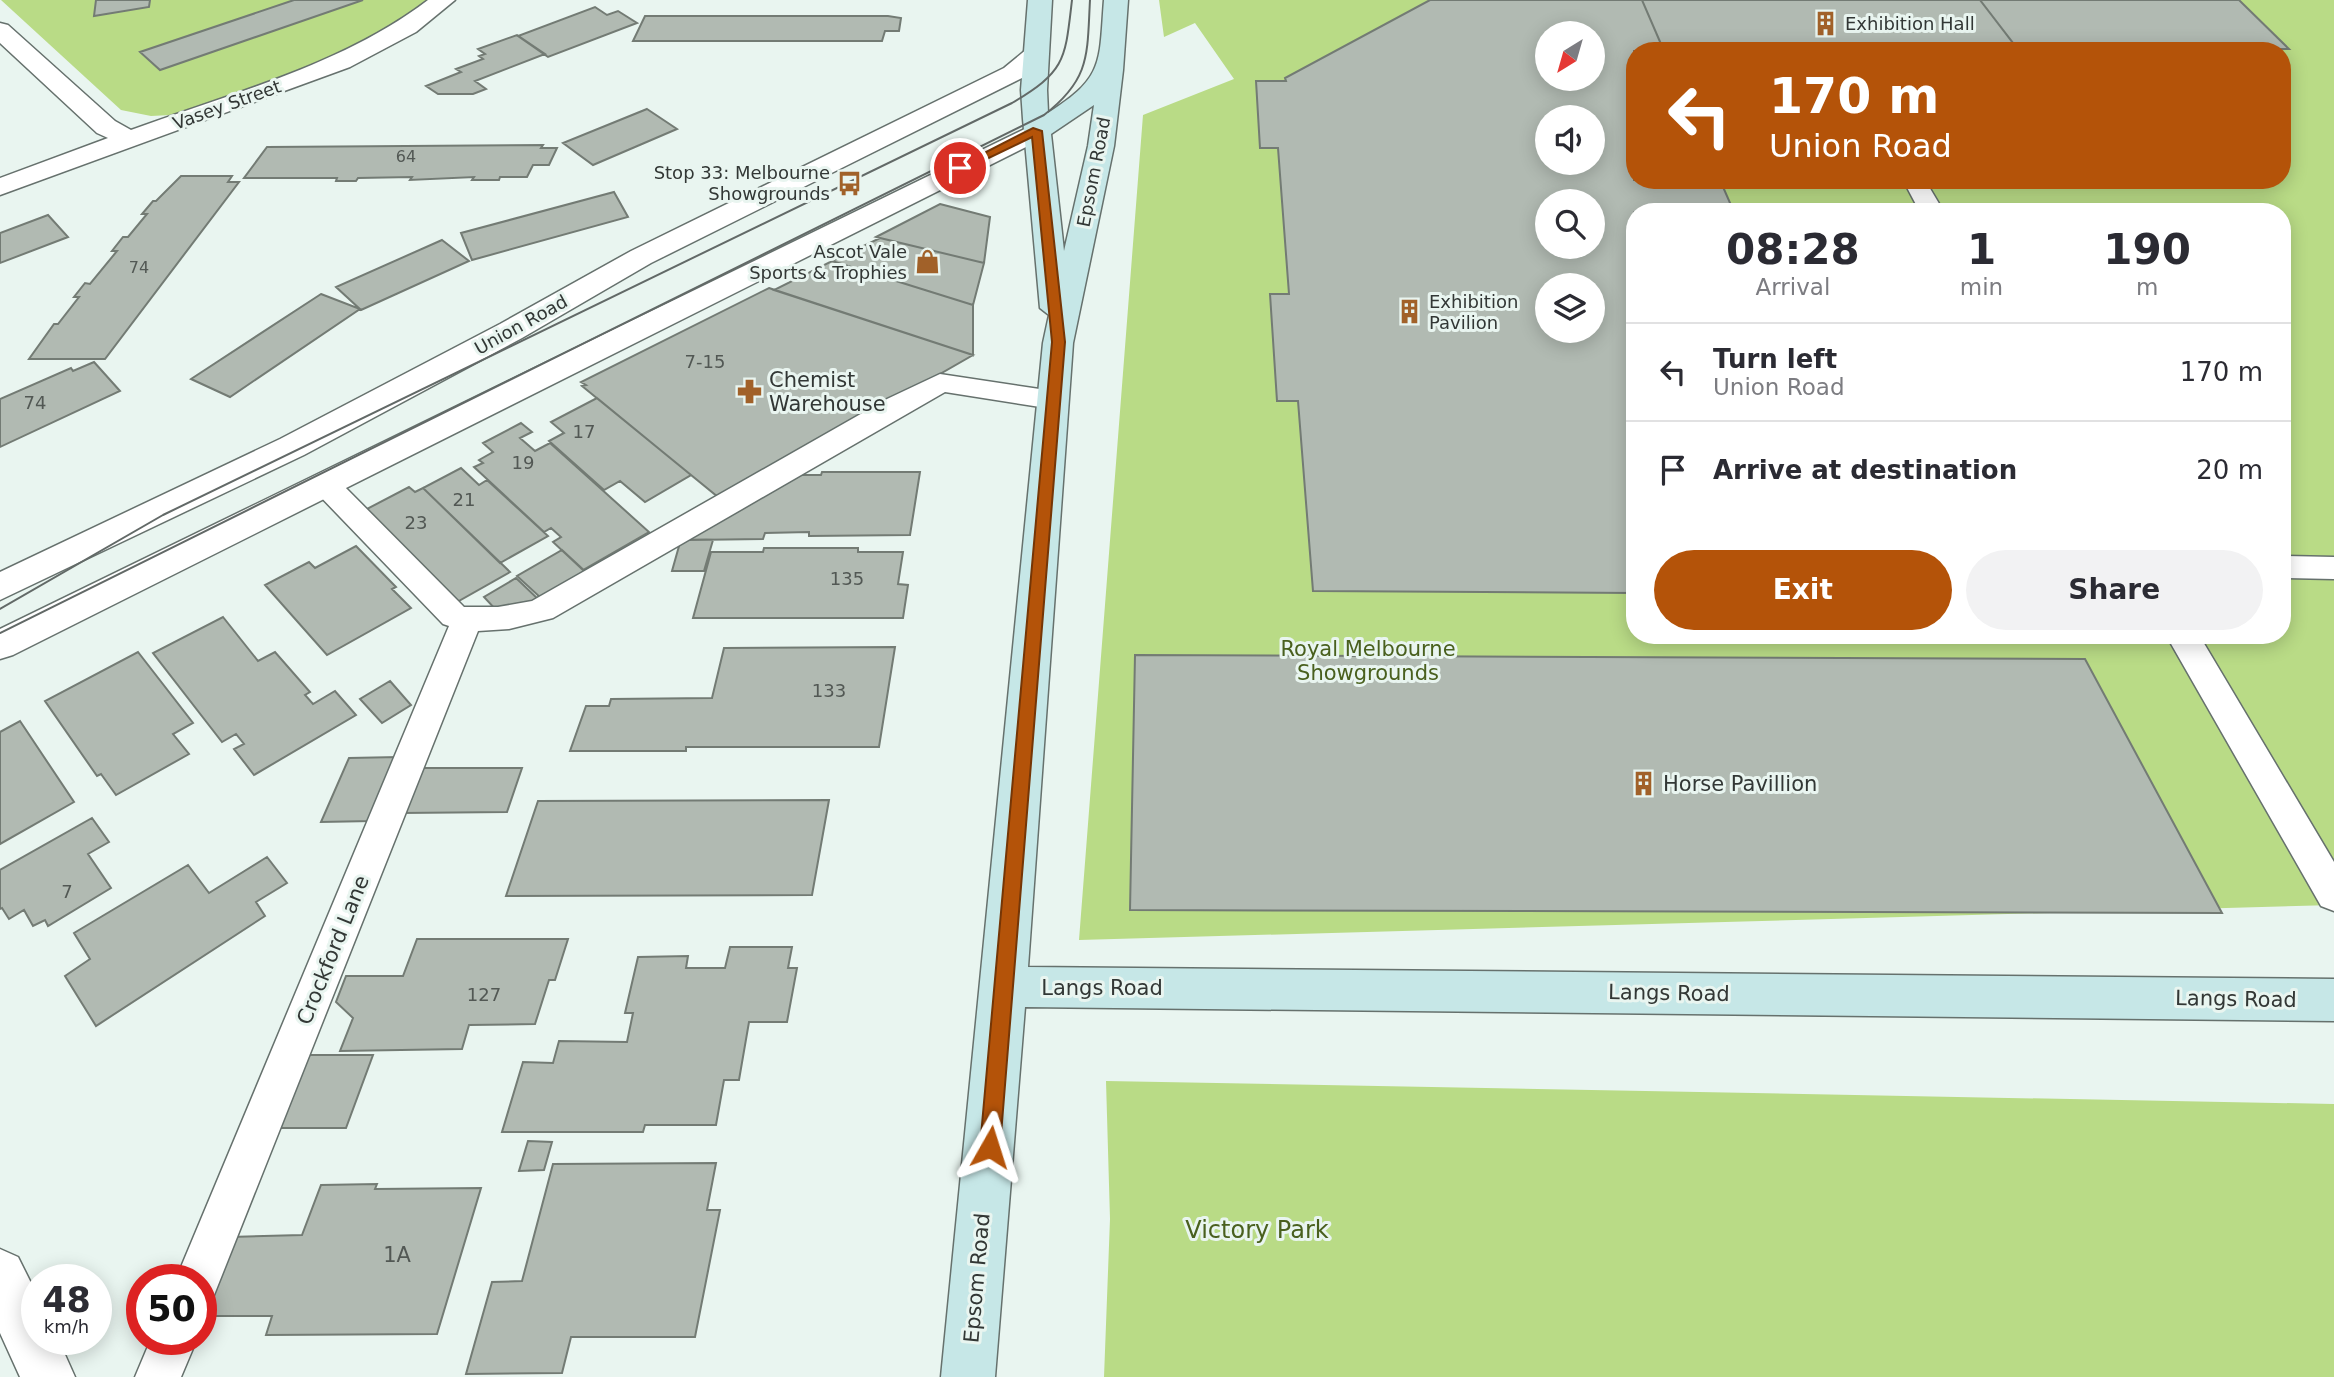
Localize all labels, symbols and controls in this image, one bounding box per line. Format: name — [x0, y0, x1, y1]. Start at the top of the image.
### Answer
building icon: Exhibition Hall — [1811, 10, 1839, 38]
place label: Exhibition Hall — [1845, 13, 1975, 34]
north arrow — [1535, 21, 1605, 91]
map controls — [1535, 21, 1605, 343]
text: 170 m — [1769, 68, 1939, 125]
icon: left — [1654, 70, 1745, 161]
street label: Vasey Street — [170, 75, 284, 134]
button: sound — [1535, 105, 1605, 175]
street label: Epsom Road — [1073, 115, 1114, 229]
text: Union Road — [1769, 127, 1952, 165]
pin — [930, 138, 990, 198]
house number: 64 — [396, 147, 416, 166]
icon: arrive — [941, 149, 979, 187]
place label: Stop 33: Melbourne Showgrounds — [654, 162, 830, 204]
bus stop icon: Stop 33: Melbourne Showgrounds — [836, 169, 864, 197]
button: search — [1535, 189, 1605, 259]
text: 08:28 — [1726, 225, 1860, 274]
text: 1 — [1967, 225, 1996, 274]
text: 190 — [2103, 225, 2191, 274]
place label: Ascot Vale Sports & Trophies — [749, 241, 907, 283]
shop icon: Ascot Vale Sports & Trophies — [913, 248, 941, 276]
house number: 74 — [129, 258, 149, 277]
button: layers — [1535, 273, 1605, 343]
text: Arrival — [1756, 274, 1830, 300]
text: min — [1960, 274, 2003, 300]
text: m — [2136, 274, 2158, 300]
street label: Union Road — [471, 290, 571, 359]
place label: Exhibition Pavilion — [1429, 291, 1518, 333]
building icon: Exhibition Pavilion — [1395, 298, 1423, 326]
text: Turn left — [1713, 344, 1837, 374]
house number: 7-15 — [685, 351, 725, 372]
icon: left — [1654, 353, 1692, 391]
text: 170 m — [2180, 357, 2263, 387]
place label: Chemist Warehouse — [769, 368, 886, 416]
text: Union Road — [1713, 374, 1844, 400]
pharmacy icon: Chemist Warehouse — [735, 378, 763, 406]
house number: 74 — [24, 392, 46, 413]
house number: 17 — [573, 421, 595, 442]
icon: arrive — [1654, 451, 1692, 489]
house number: 19 — [512, 452, 534, 473]
text: Arrive at destination — [1713, 455, 2017, 485]
text: 20 m — [2196, 455, 2263, 485]
house number: 21 — [453, 489, 475, 510]
house number: 23 — [405, 512, 427, 533]
button: Exit — [1654, 550, 1952, 630]
button: Share — [1966, 550, 2263, 630]
house number: 135 — [830, 568, 864, 589]
park label: Royal Melbourne Showgrounds — [1280, 637, 1456, 685]
house number: 133 — [812, 680, 846, 701]
building icon: Horse Pavillion — [1629, 770, 1657, 798]
place label: Horse Pavillion — [1663, 772, 1817, 796]
street label: Crockford Lane — [292, 872, 374, 1028]
house number: 7 — [61, 881, 73, 902]
street label: Langs Road — [1041, 976, 1163, 1000]
street label: Langs Road — [1608, 980, 1730, 1006]
house number: 127 — [467, 984, 501, 1005]
street label: Langs Road — [2175, 986, 2297, 1012]
position arrow — [953, 1110, 1027, 1184]
street label: Epsom Road — [959, 1212, 995, 1344]
park label: Victory Park — [1185, 1216, 1329, 1244]
house number: 1A — [383, 1243, 411, 1267]
speed limit sign: 50 — [126, 1264, 217, 1355]
text: 48 — [42, 1280, 91, 1320]
text: km/h — [44, 1316, 89, 1337]

